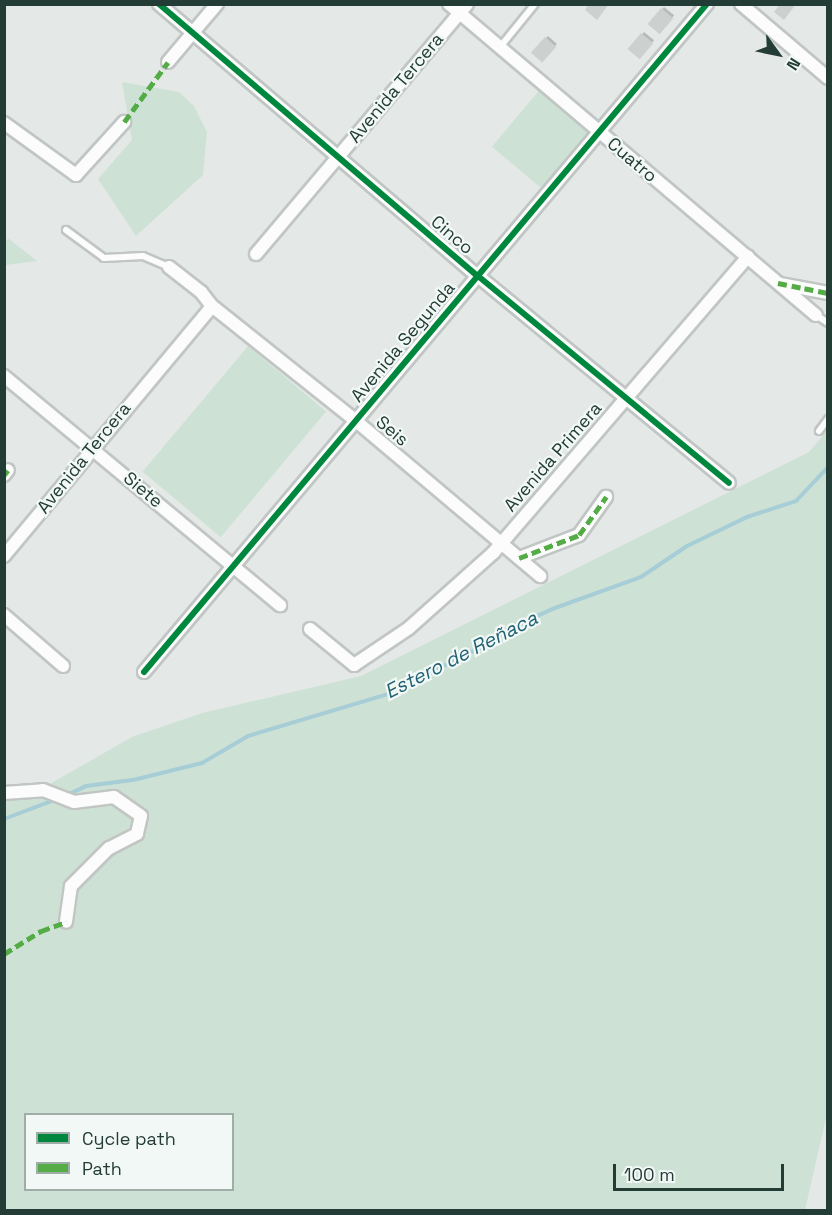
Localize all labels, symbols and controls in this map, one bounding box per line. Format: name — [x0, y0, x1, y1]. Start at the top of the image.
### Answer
north arrow — [748, 24, 808, 84]
street label: Avenida Tercera — [344, 29, 448, 147]
text: N — [782, 54, 805, 74]
street label: Cuatro — [603, 133, 661, 187]
street label: Cinco — [426, 211, 478, 259]
street label: Avenida Segunda — [346, 278, 460, 406]
street label: Avenida Tercera — [32, 398, 136, 518]
street label: Avenida Primera — [500, 398, 606, 516]
street label: Seis — [371, 411, 413, 451]
street label: Siete — [119, 467, 167, 513]
water label: Estero de Reñaca — [381, 606, 541, 704]
legend — [24, 1113, 234, 1191]
text: Cycle path — [82, 1127, 176, 1150]
scale bar — [616, 1152, 787, 1190]
text: Path — [82, 1157, 122, 1180]
text: 100 m — [624, 1163, 675, 1186]

